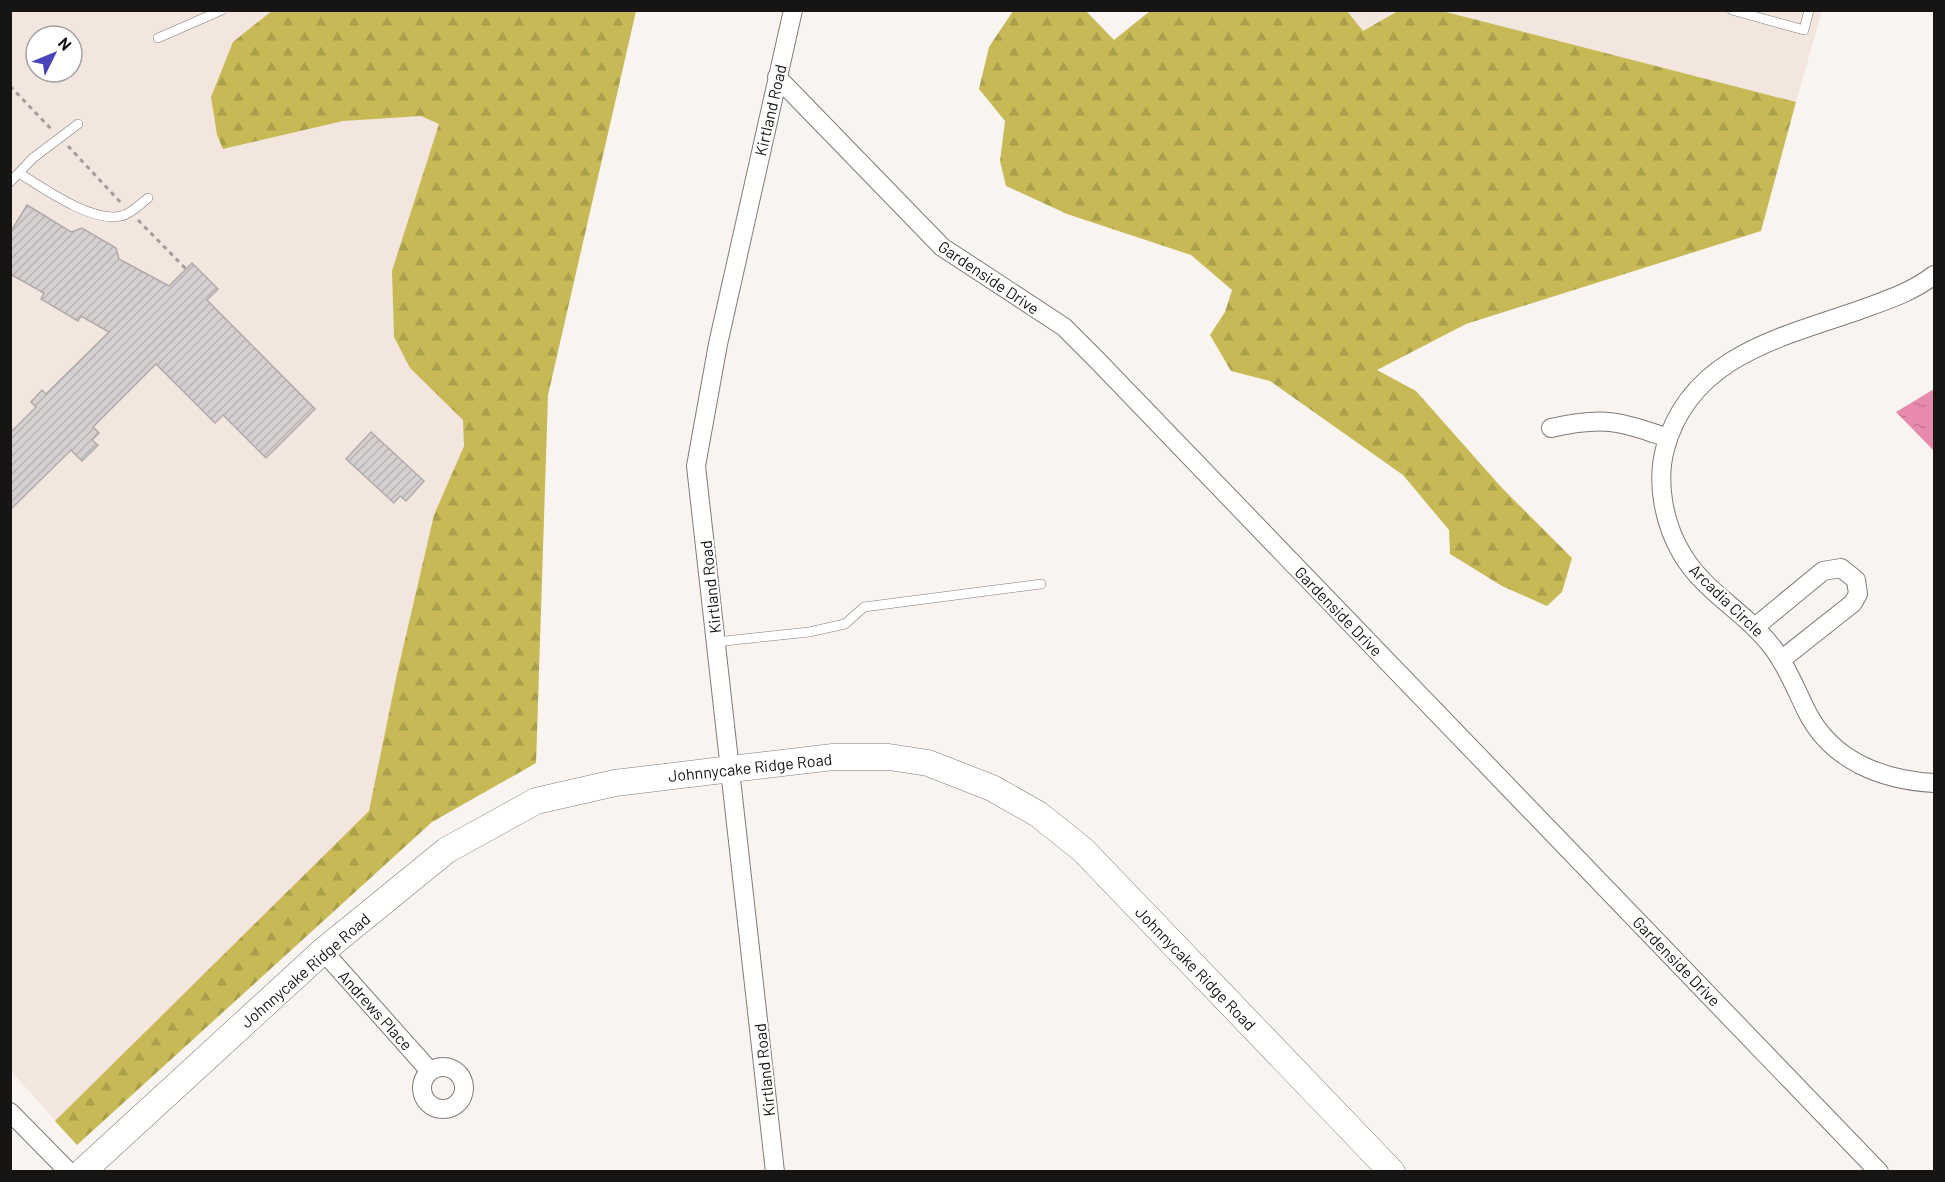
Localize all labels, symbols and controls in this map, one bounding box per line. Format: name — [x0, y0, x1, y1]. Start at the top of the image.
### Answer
north arrow — [24, 24, 84, 84]
text: N — [55, 33, 76, 54]
street label: Kirtland Road — [750, 62, 790, 158]
street label: Gardenside Drive — [935, 236, 1043, 318]
street label: Kirtland Road — [696, 540, 724, 634]
street label: Arcadia Circle — [1686, 560, 1768, 640]
street label: Gardenside Drive — [1291, 562, 1387, 660]
street label: Johnnycake Ridge Road — [667, 749, 833, 785]
street label: Johnnycake Ridge Road — [1132, 902, 1260, 1034]
street label: Johnnycake Ridge Road — [237, 909, 373, 1031]
street label: Gardenside Drive — [1629, 912, 1725, 1010]
street label: Andrews Place — [335, 966, 417, 1054]
street label: Kirtland Road — [750, 1023, 778, 1117]

